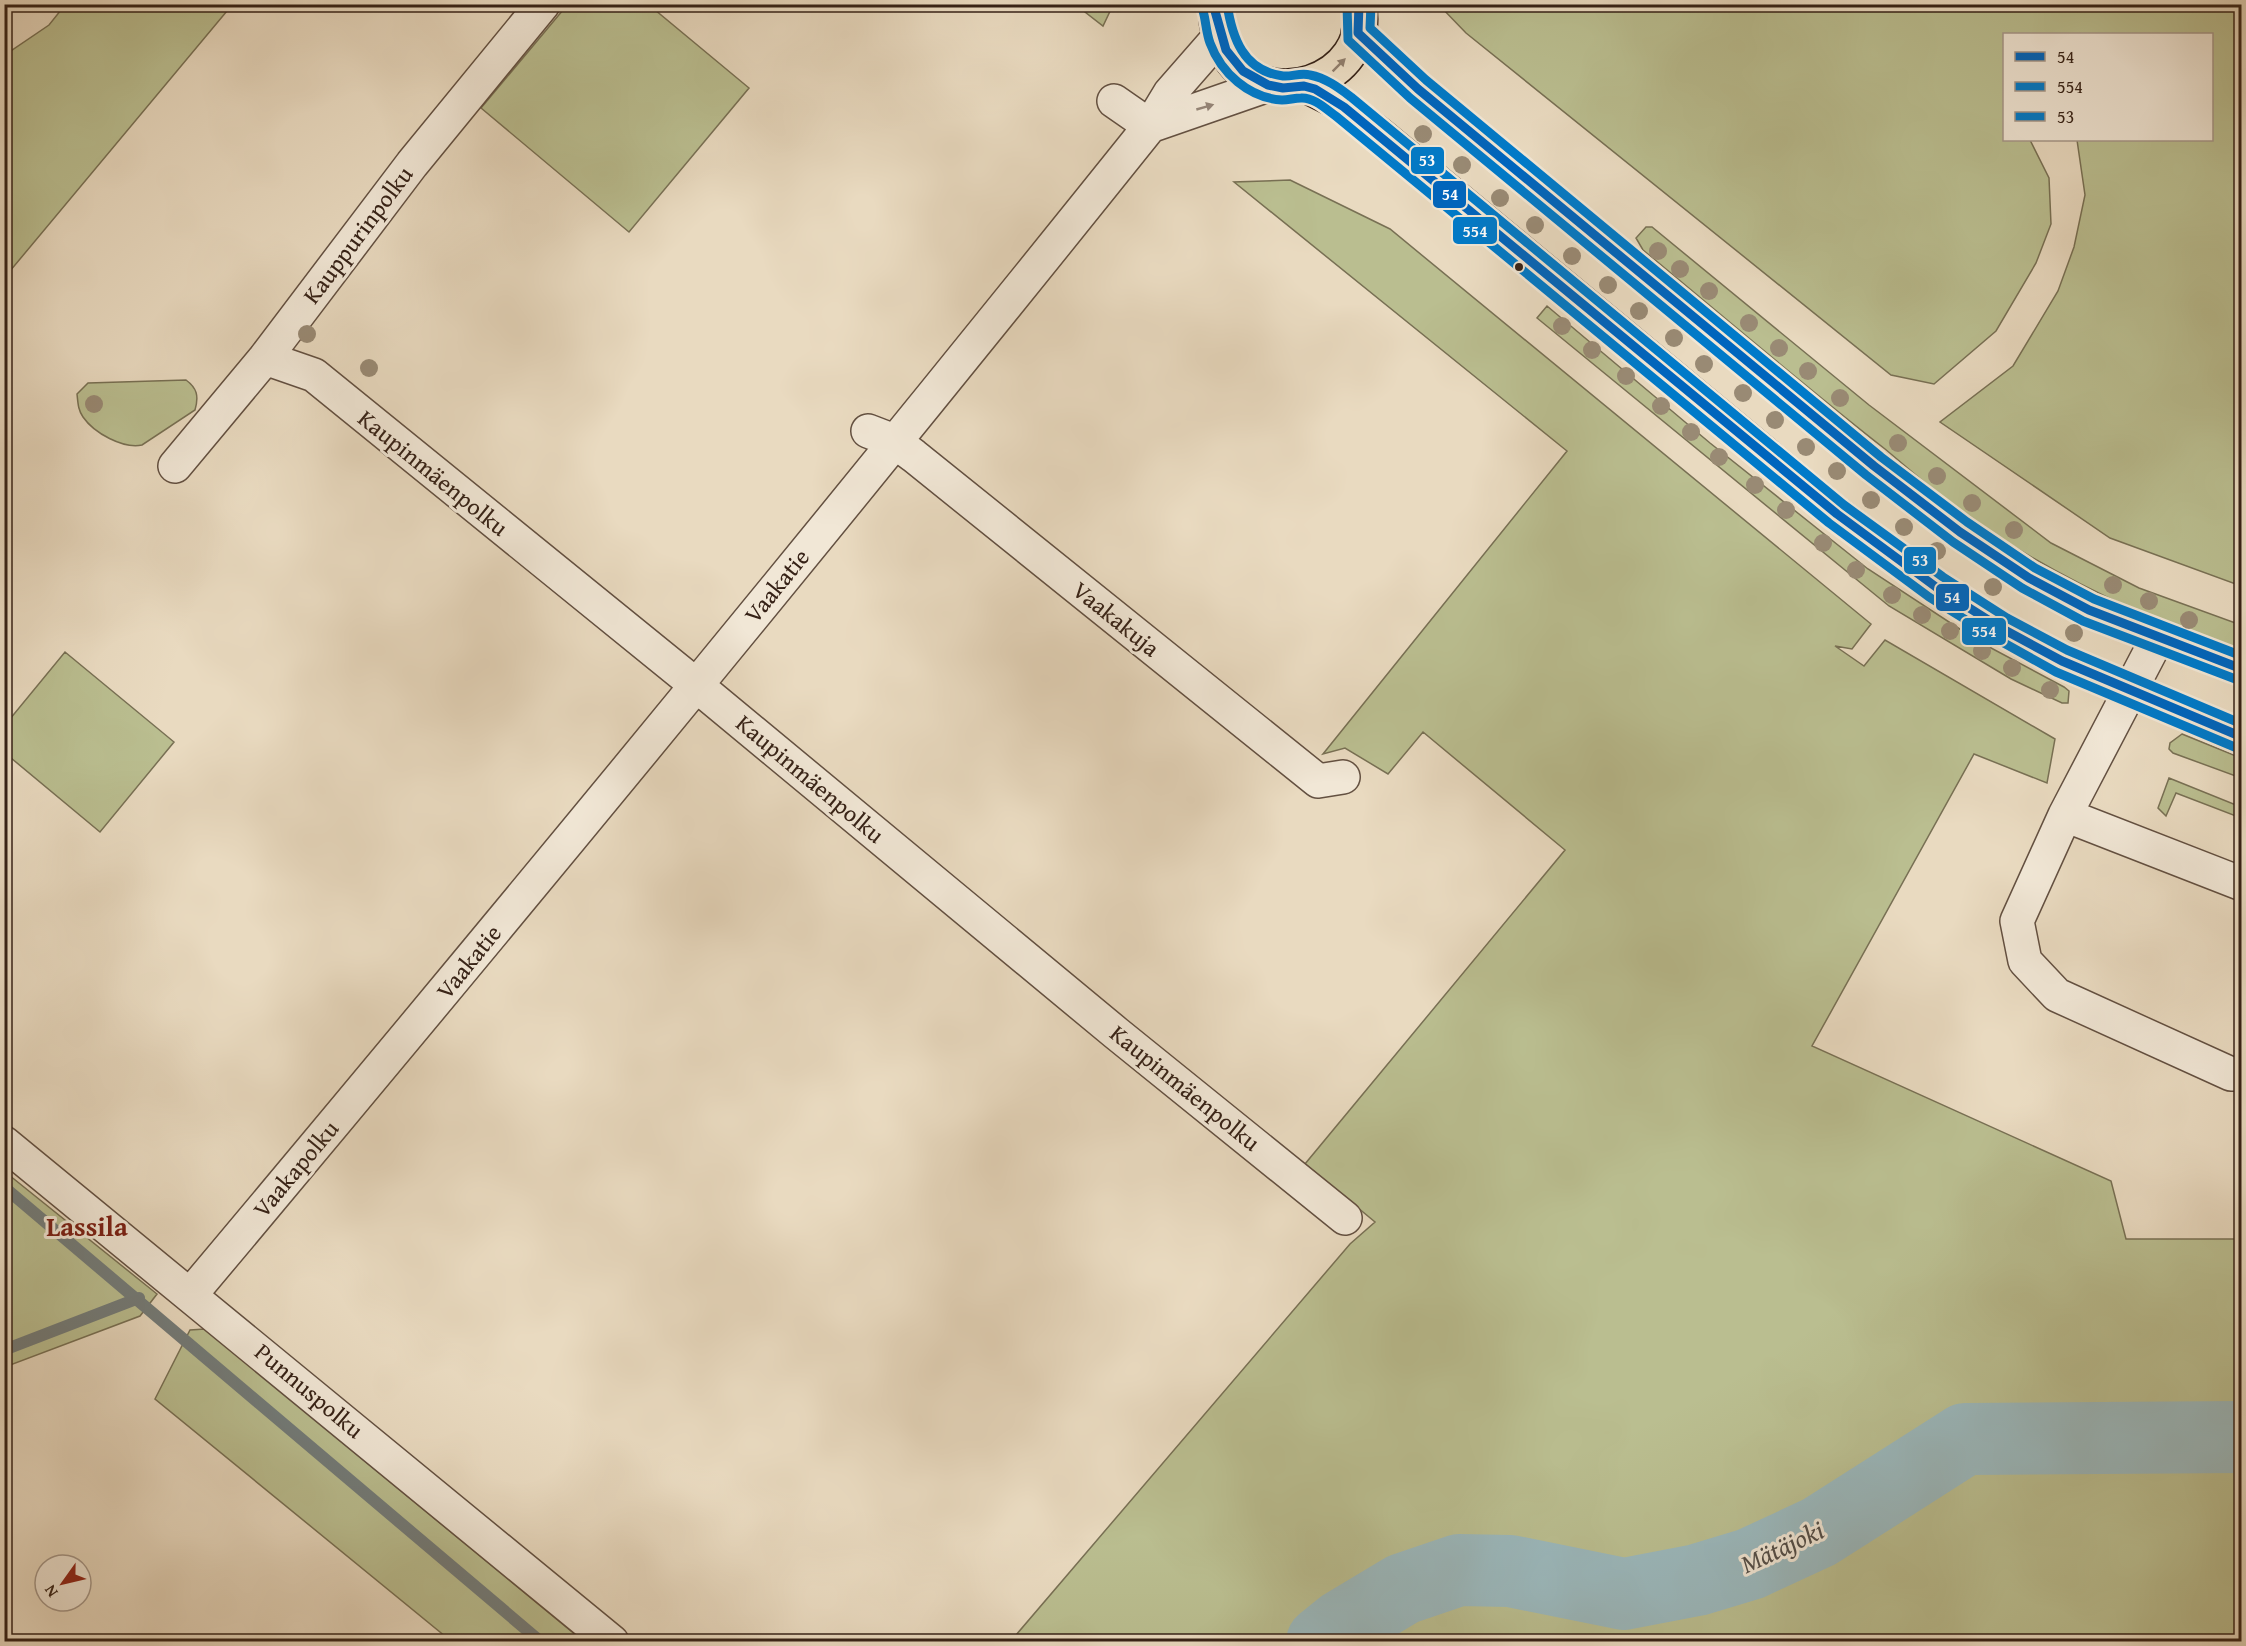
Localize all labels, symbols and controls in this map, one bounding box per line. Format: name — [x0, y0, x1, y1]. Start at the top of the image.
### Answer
legend — [2003, 33, 2213, 141]
text: 54 — [2057, 43, 2074, 70]
one-way arrow — [1331, 59, 1345, 73]
text: 554 — [2057, 73, 2083, 100]
one-way arrow — [1196, 102, 1214, 111]
text: 53 — [2057, 103, 2074, 130]
line badge: 53 — [1410, 146, 1445, 175]
text: 53 — [1419, 148, 1435, 172]
street label: Kauppurinpolku — [294, 158, 421, 311]
line badge: 54 — [1432, 180, 1467, 209]
text: 54 — [1442, 182, 1458, 206]
line badge: 554 — [1452, 216, 1498, 245]
text: 554 — [1463, 219, 1487, 243]
unlabelled marker — [1513, 261, 1525, 273]
street label: Kaupinmäenpolku — [351, 401, 516, 544]
street label: Vaakatie — [736, 541, 818, 631]
line badge: 53 — [1903, 546, 1937, 575]
text: 53 — [1912, 548, 1928, 572]
street label: Vaakakuja — [1065, 572, 1168, 665]
line badge: 54 — [1935, 583, 1970, 612]
text: 54 — [1944, 585, 1960, 609]
line badge: 554 — [1961, 617, 2007, 646]
text: 554 — [1972, 619, 1996, 643]
street label: Kaupinmäenpolku — [728, 706, 892, 851]
street label: Vaakatie — [428, 917, 510, 1007]
street label: Kaupinmäenpolku — [1103, 1016, 1268, 1159]
street label: Vaakapolku — [244, 1112, 347, 1225]
district label: Lassila — [46, 1206, 128, 1246]
street label: Punnuspolku — [247, 1335, 371, 1447]
water label: Mätäjoki — [1734, 1510, 1830, 1583]
north arrow — [33, 1553, 93, 1613]
text: N — [37, 1580, 64, 1603]

